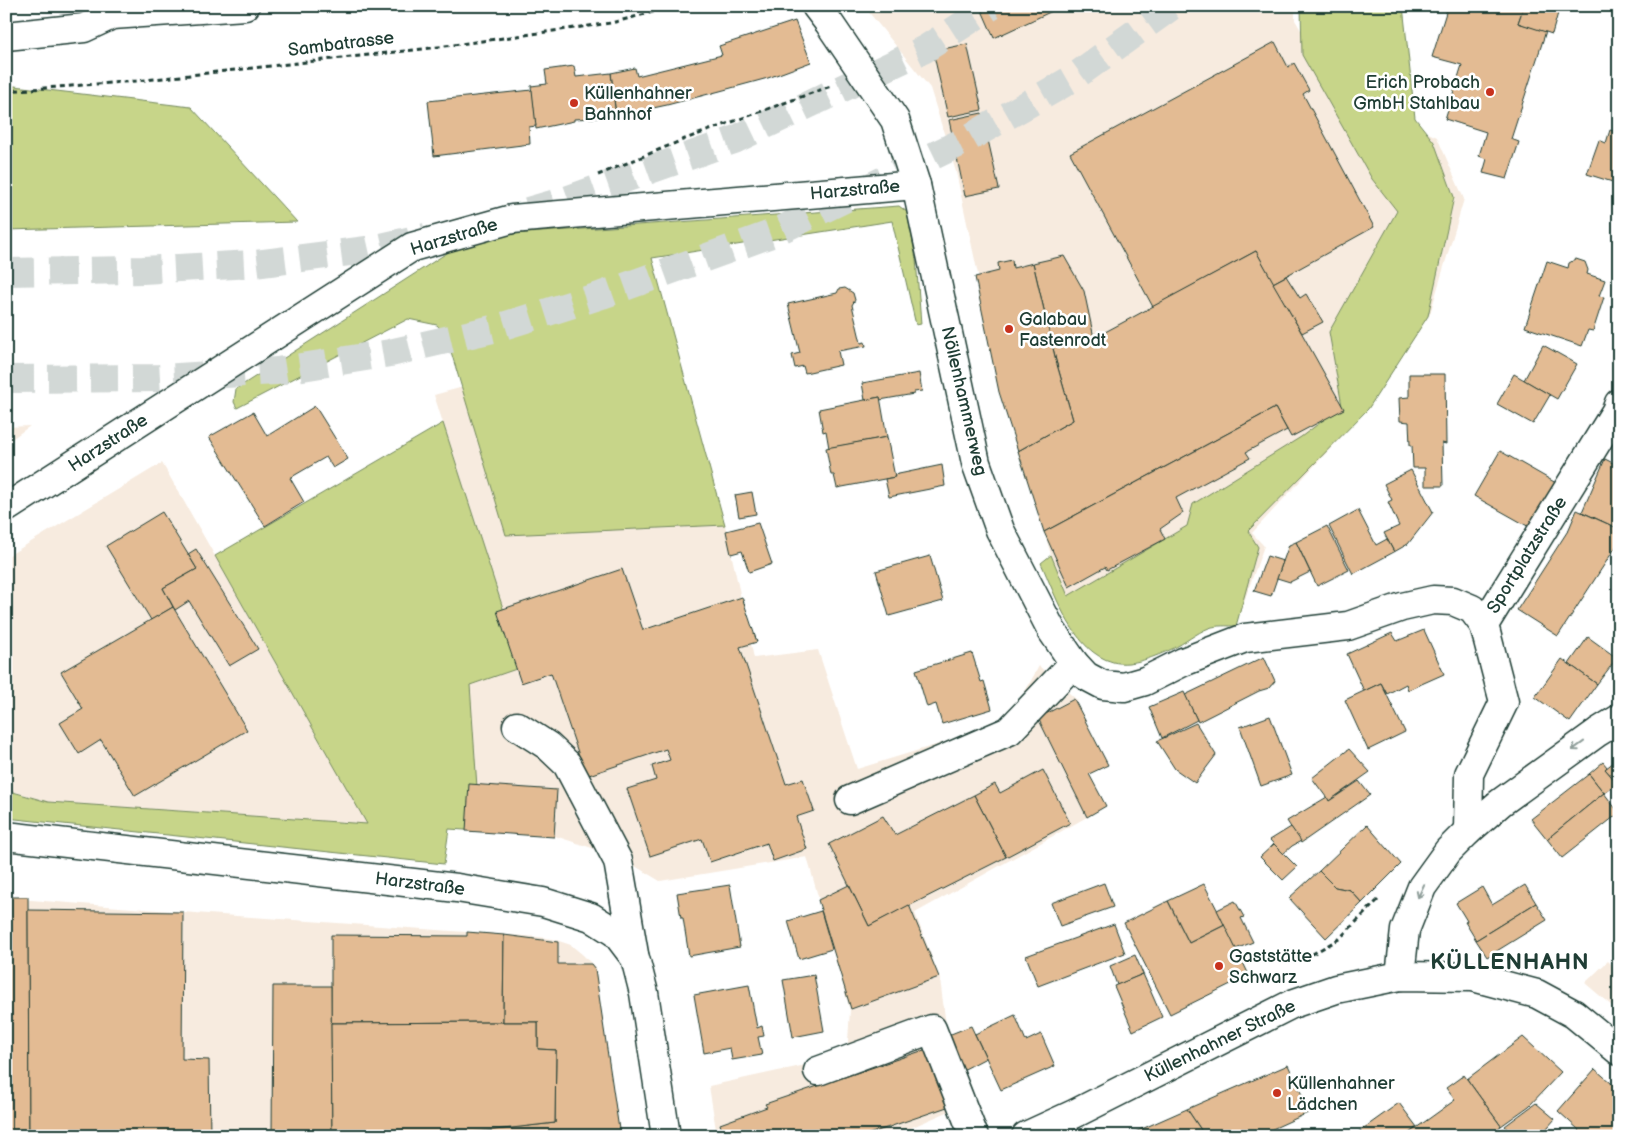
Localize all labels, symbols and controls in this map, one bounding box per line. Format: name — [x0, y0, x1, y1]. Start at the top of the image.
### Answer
street label: Sambatrasse — [287, 27, 396, 61]
place label: Erich Probach GmbH Stahlbau — [1353, 72, 1480, 114]
place label: Küllenhahner Bahnhof — [584, 83, 692, 125]
marker: Erich Probach GmbH Stahlbau — [1484, 86, 1496, 98]
marker: Küllenhahner Bahnhof — [568, 97, 580, 109]
street label: Harzstraße — [809, 176, 901, 204]
street label: Harzstraße — [408, 214, 501, 260]
place label: Galabau Fastenrodt — [1019, 309, 1107, 351]
marker: Galabau Fastenrodt — [1003, 323, 1015, 335]
street label: Nöllenhammerweg — [937, 324, 991, 478]
street label: Harzstraße — [64, 409, 152, 476]
street label: Sportplatzstraße — [1483, 492, 1572, 617]
one-way arrow — [1571, 741, 1585, 751]
street label: Harzstraße — [374, 868, 466, 900]
one-way arrow — [1416, 883, 1425, 898]
place label: Gaststätte Schwarz — [1229, 946, 1313, 988]
district label: KÜLLENHAHN — [1430, 948, 1590, 976]
marker: Gaststätte Schwarz — [1213, 960, 1225, 972]
street label: Küllenhahner Straße — [1141, 995, 1299, 1087]
place label: Küllenhahner Lädchen — [1287, 1073, 1395, 1115]
marker: Küllenhahner Lädchen — [1271, 1087, 1283, 1099]

